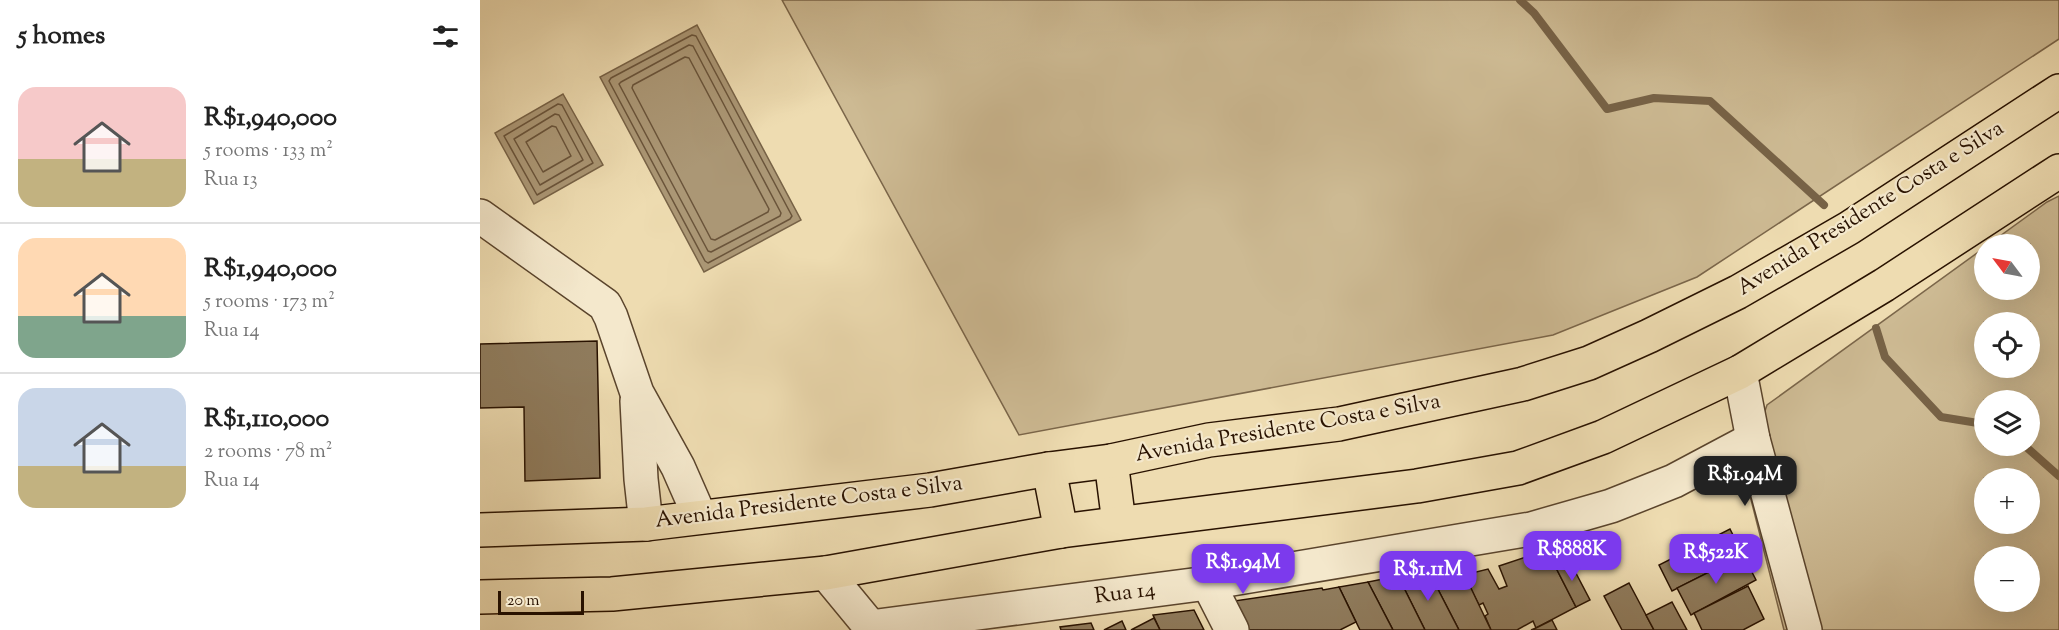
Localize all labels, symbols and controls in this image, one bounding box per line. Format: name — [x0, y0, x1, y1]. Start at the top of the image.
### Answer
text: 5 homes — [18, 18, 105, 55]
icon: filters — [429, 20, 462, 53]
text: R$1,940,000 — [204, 100, 337, 137]
icon: home — [66, 111, 138, 183]
street label: Avenida Presidente Costa e Silva — [1731, 113, 2011, 305]
text: 5 rooms · 133 m² — [204, 137, 333, 166]
text: Rua 13 — [204, 166, 258, 195]
north arrow — [1974, 234, 2040, 300]
map controls — [1974, 234, 2040, 612]
text: R$1,940,000 — [204, 251, 337, 288]
icon: home — [66, 262, 138, 334]
text: 5 rooms · 173 m² — [204, 288, 335, 317]
button: locate — [1974, 312, 2040, 378]
text: Rua 14 — [204, 317, 260, 346]
street label: Avenida Presidente Costa e Silva — [1133, 386, 1443, 472]
button: layers — [1974, 390, 2040, 456]
text: R$1,110,000 — [204, 401, 329, 438]
icon: home — [66, 412, 138, 484]
text: 2 rooms · 78 m² — [204, 438, 333, 467]
pin: R$1.94M — [1690, 456, 1800, 507]
text: R$1.94M — [1708, 461, 1782, 490]
text: Rua 14 — [204, 467, 260, 496]
street label: Avenida Presidente Costa e Silva — [654, 468, 964, 538]
button: + — [1974, 468, 2040, 534]
pin: R$888K — [1523, 531, 1621, 582]
pin: R$522K — [1667, 534, 1765, 585]
text: R$888K — [1537, 536, 1607, 565]
text: R$522K — [1683, 539, 1749, 568]
pin: R$1.94M — [1188, 544, 1298, 595]
button: − — [1974, 546, 2040, 612]
text: R$1.94M — [1206, 549, 1280, 578]
pin: R$1.11M — [1373, 551, 1483, 602]
text: R$1.11M — [1394, 556, 1462, 585]
street label: Rua 14 — [1093, 574, 1157, 614]
scale bar — [498, 588, 584, 616]
text: 20 m — [507, 590, 540, 613]

